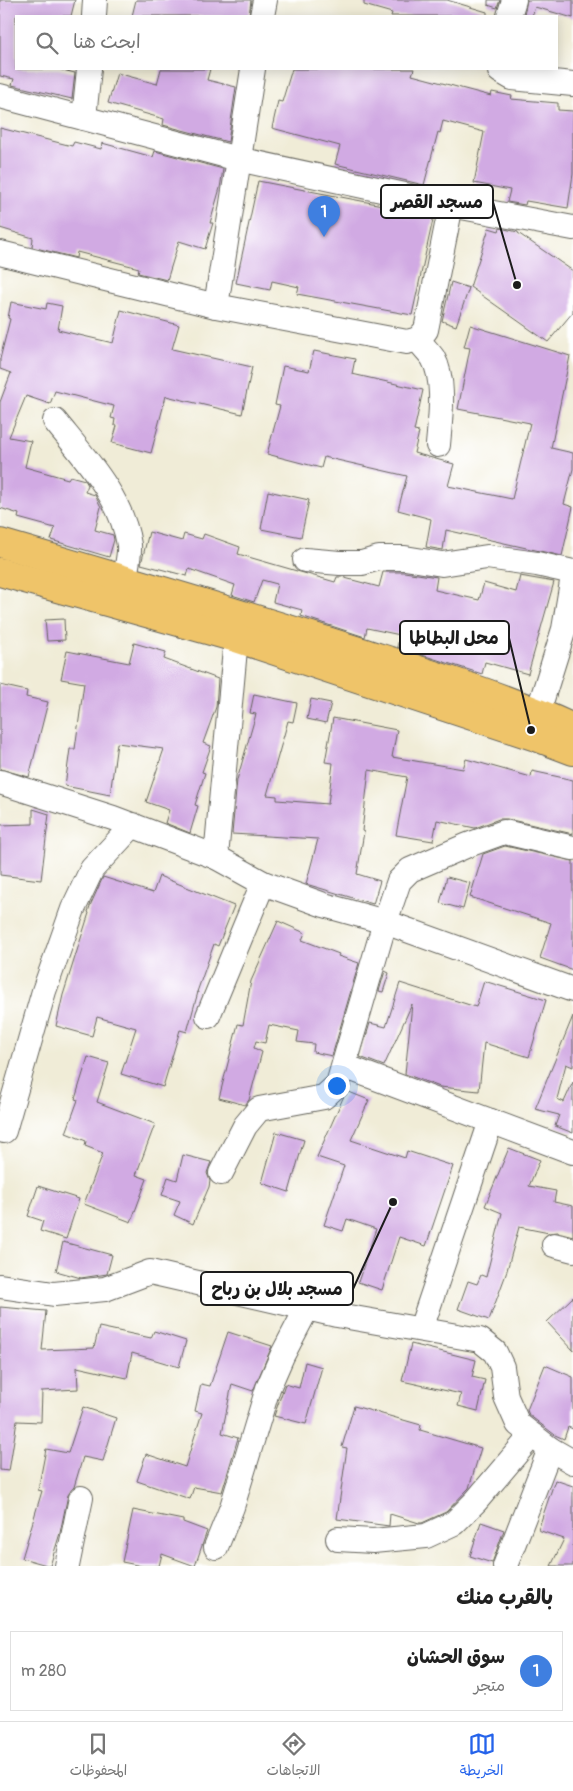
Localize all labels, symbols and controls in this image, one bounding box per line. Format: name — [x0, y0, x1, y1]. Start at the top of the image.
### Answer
search box — [15, 15, 558, 70]
icon: search — [33, 29, 61, 57]
text: ابحث هنا — [73, 30, 141, 54]
callout: مسجد القصر — [381, 185, 493, 218]
text: مسجد القصر — [389, 191, 483, 214]
pin: 1 — [308, 196, 340, 237]
callout: محل البطاطا — [400, 621, 509, 654]
text: محل البطاطا — [409, 627, 499, 650]
your location — [324, 1073, 350, 1099]
callout: مسجد بلال بن رباح — [201, 1272, 353, 1305]
text: مسجد بلال بن رباح — [211, 1278, 343, 1301]
text: بالقرب منك — [456, 1584, 553, 1611]
text: سوق الحشان — [407, 1645, 505, 1669]
text: 280 m — [21, 1661, 67, 1681]
text: 1 — [533, 1661, 539, 1681]
text: متجر — [474, 1676, 505, 1696]
tab: المحفوظات — [70, 1730, 127, 1783]
tab: الاتجاهات — [266, 1730, 321, 1783]
tab: الخريطة — [460, 1730, 503, 1783]

